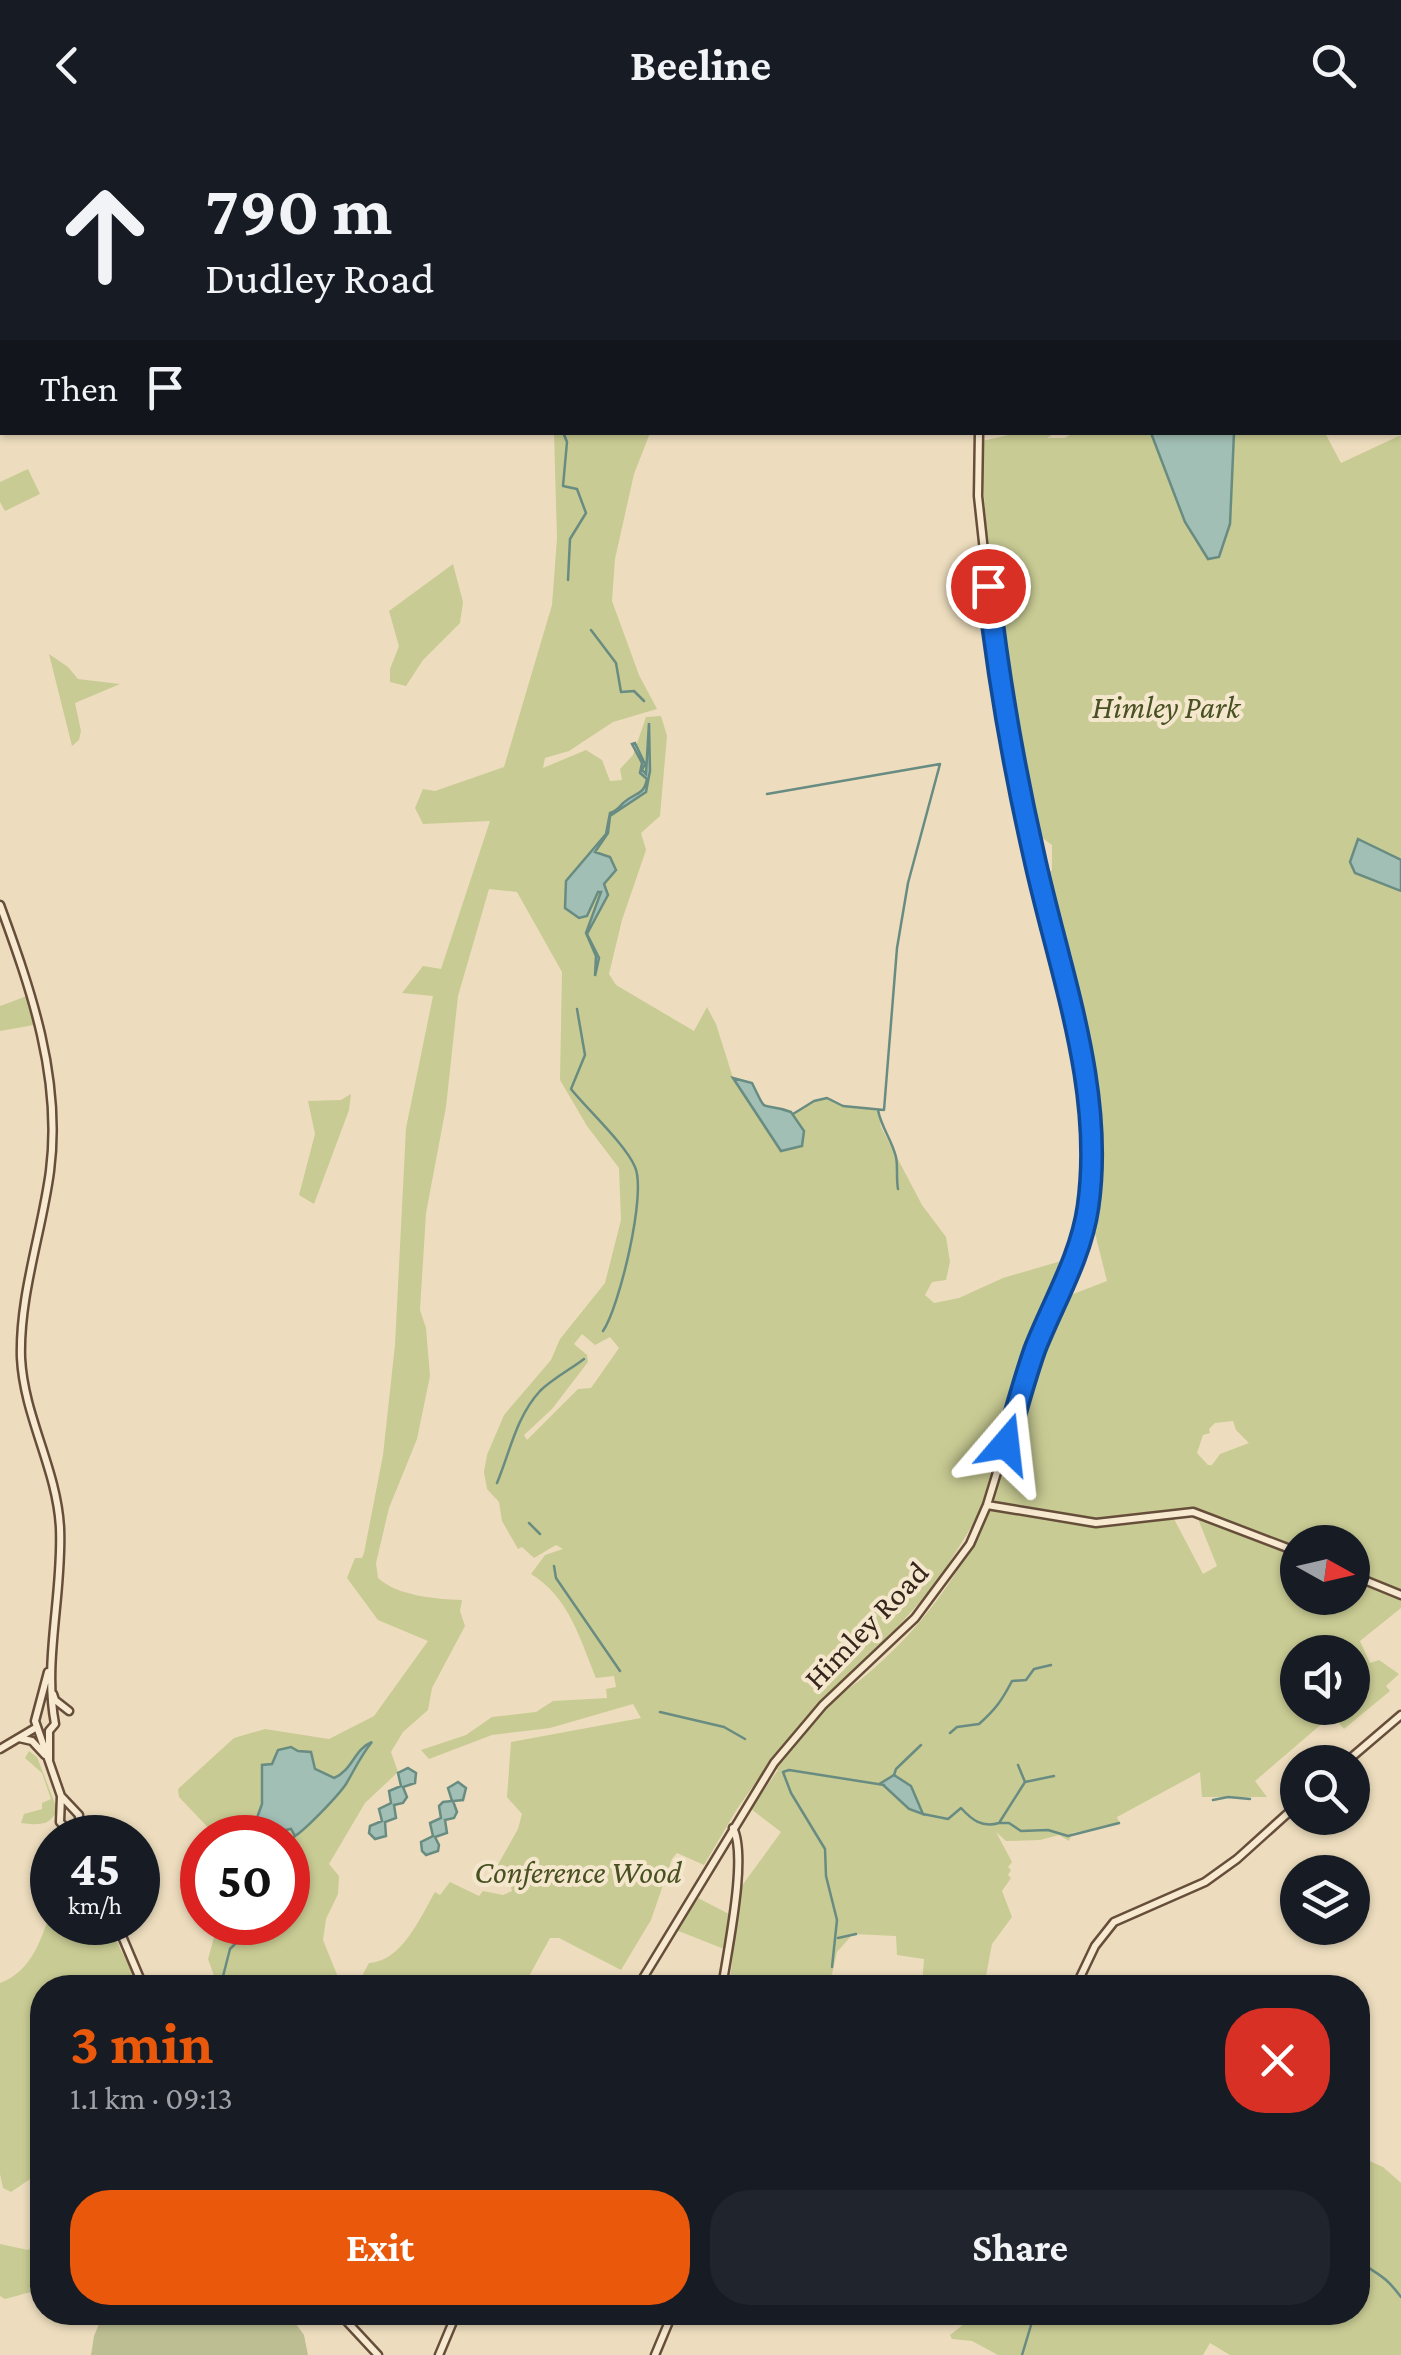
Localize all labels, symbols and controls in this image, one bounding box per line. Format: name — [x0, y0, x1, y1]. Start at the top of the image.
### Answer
icon: back — [40, 38, 95, 93]
icon: search — [1306, 38, 1361, 93]
text: Beeline — [630, 40, 771, 90]
icon: ahead — [40, 170, 170, 300]
text: 790 m — [205, 171, 392, 249]
text: Dudley Road — [205, 253, 434, 303]
icon: arrive — [138, 360, 193, 415]
text: Then — [40, 367, 118, 409]
pin — [946, 544, 1031, 629]
icon: arrive — [961, 559, 1016, 614]
park label: Himley Park — [1092, 689, 1242, 725]
position arrow — [954, 1392, 1058, 1496]
north arrow — [1280, 1525, 1370, 1615]
map controls — [1280, 1525, 1370, 1945]
street label: Himley Road — [796, 1554, 936, 1696]
button: sound — [1280, 1635, 1370, 1725]
button: search — [1280, 1745, 1370, 1835]
speed limit sign: 50 — [180, 1815, 310, 1945]
text: 45 — [69, 1840, 121, 1896]
park label: Conference Wood — [474, 1854, 683, 1890]
button: layers — [1280, 1855, 1370, 1945]
text: km/h — [68, 1892, 122, 1919]
button: close — [1225, 2008, 1330, 2113]
text: 3 min — [70, 2009, 214, 2076]
text: 1.1 km · 09:13 — [70, 2080, 233, 2116]
button: Exit — [70, 2190, 690, 2305]
button: Share — [710, 2190, 1330, 2305]

